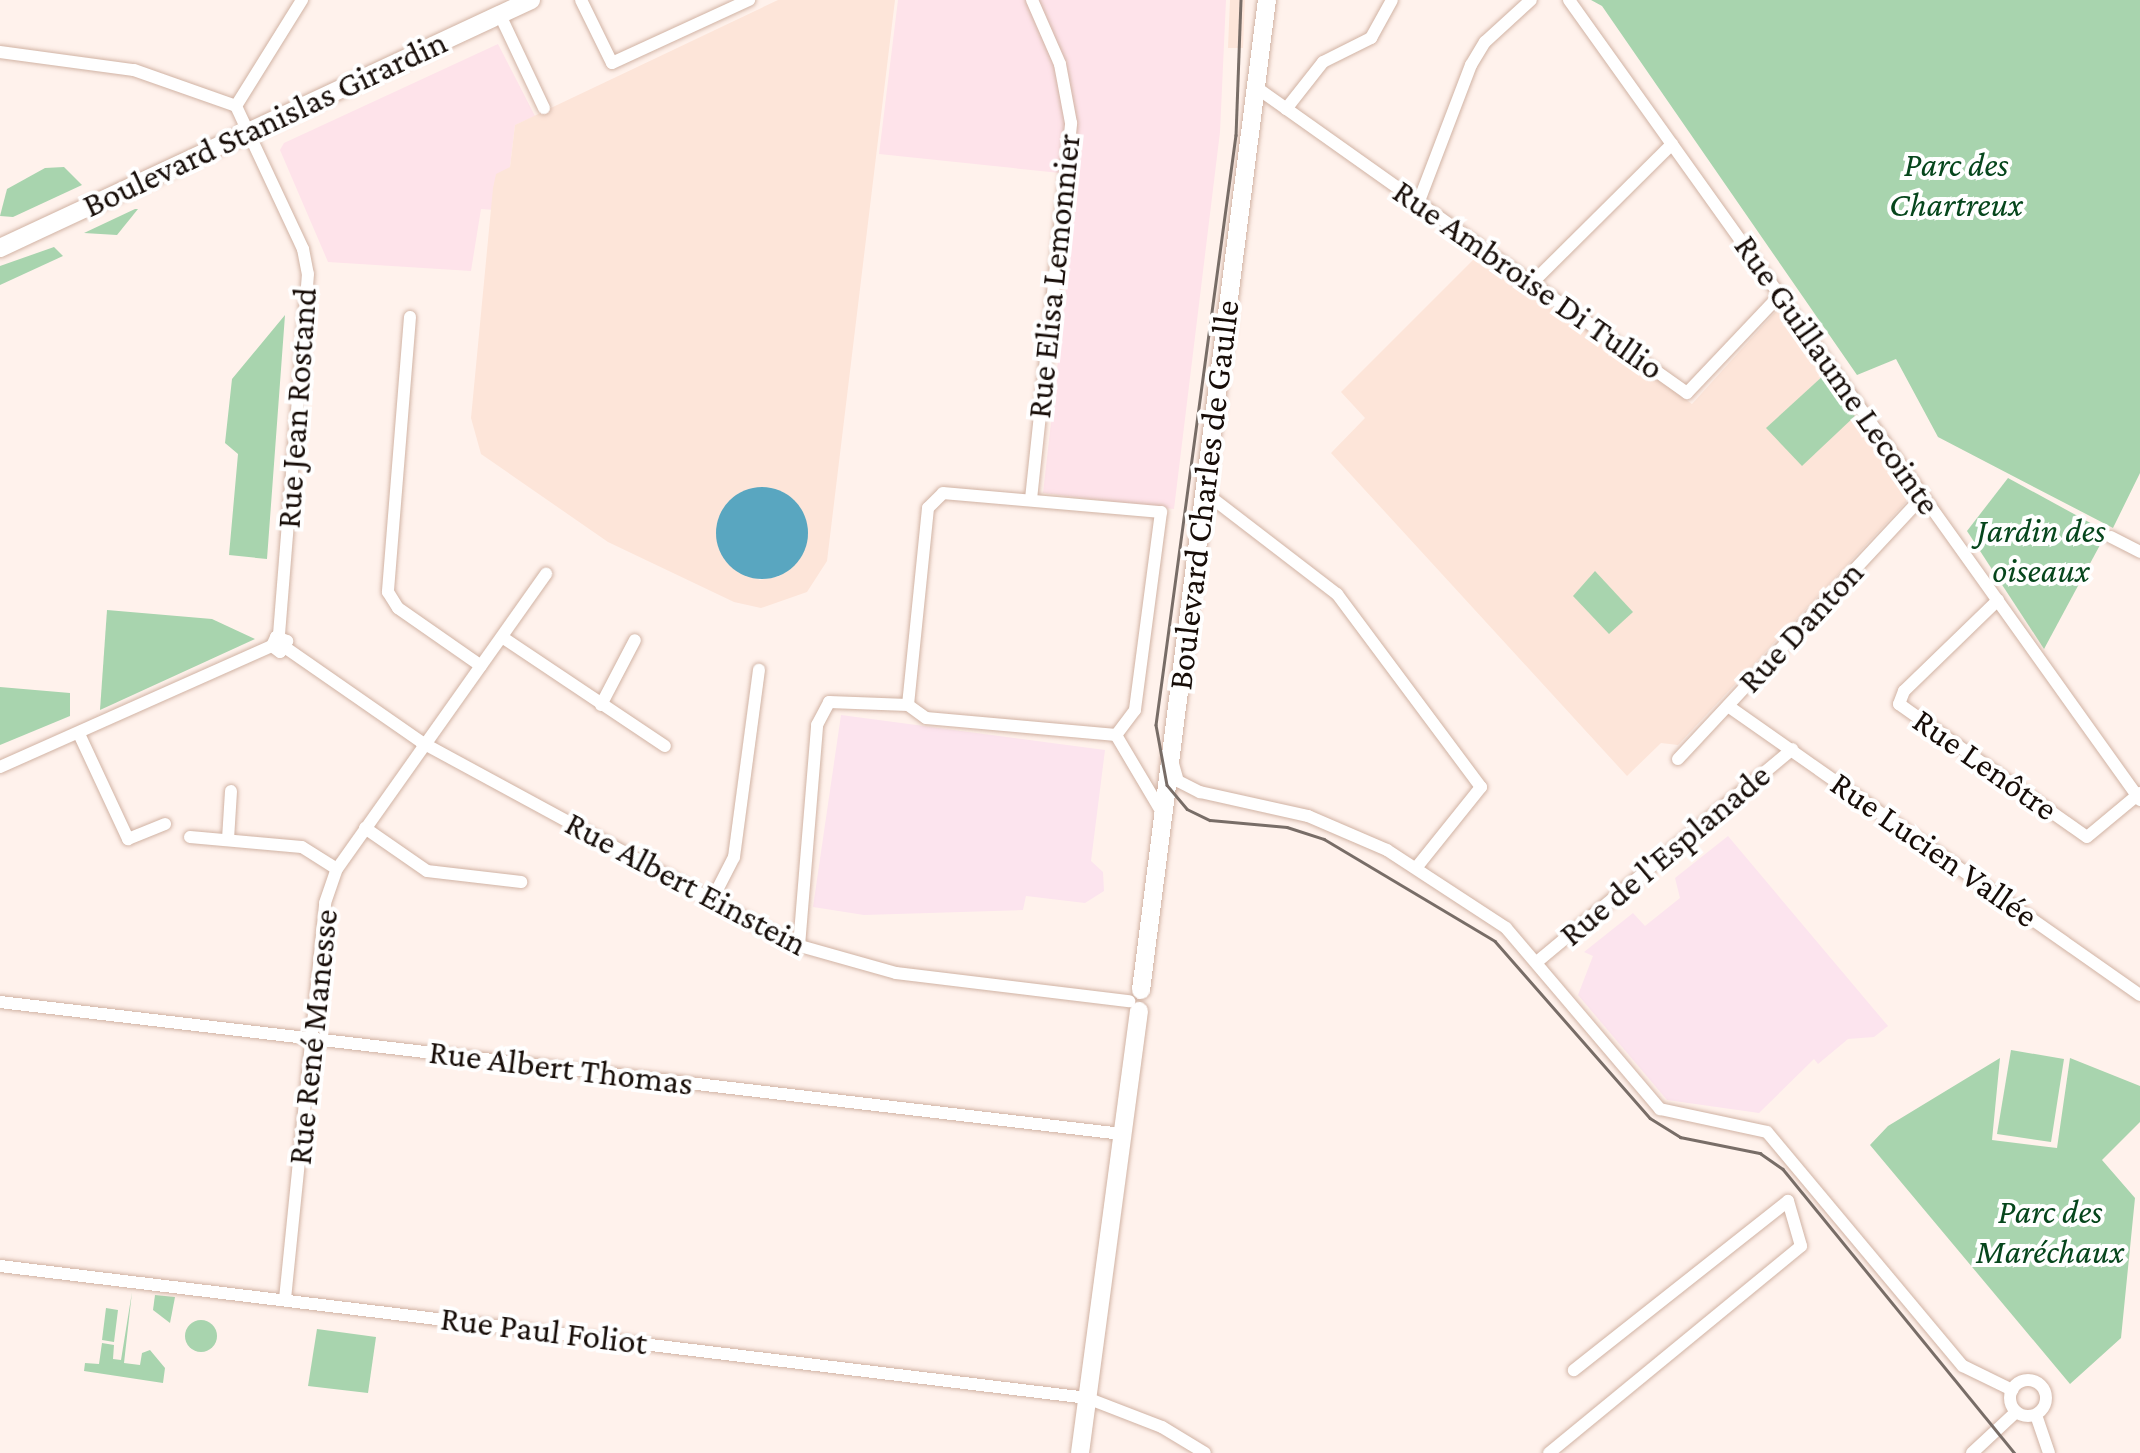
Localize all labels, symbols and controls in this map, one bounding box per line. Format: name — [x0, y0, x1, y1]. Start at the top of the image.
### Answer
street label: Boulevard Stanislas Girardin — [76, 21, 454, 227]
street label: Rue Elisa Lemonnier — [1018, 131, 1090, 421]
park label: Parc des Chartreux — [1889, 144, 2023, 226]
street label: Rue Ambroise Di Tullio — [1385, 171, 1671, 389]
street label: Rue Guillaume Lecointe — [1725, 227, 1949, 523]
street label: Rue Jean Rostand — [268, 286, 326, 530]
street label: Boulevard Charles de Gaulle — [1159, 298, 1249, 692]
park label: Jardin des oiseaux — [1976, 510, 2106, 592]
street label: Rue Danton — [1729, 552, 1873, 702]
street label: Rue Lenôtre — [1904, 700, 2066, 830]
street label: Rue de l'Esplanade — [1551, 755, 1779, 955]
street label: Rue Lucien Vallée — [1822, 763, 2046, 937]
street label: Rue Albert Einstein — [558, 803, 814, 965]
street label: Rue René Manesse — [279, 907, 347, 1167]
street label: Rue Albert Thomas — [427, 1031, 695, 1105]
park label: Parc des Maréchaux — [1976, 1191, 2124, 1273]
street label: Rue Paul Foliot — [438, 1297, 650, 1365]

